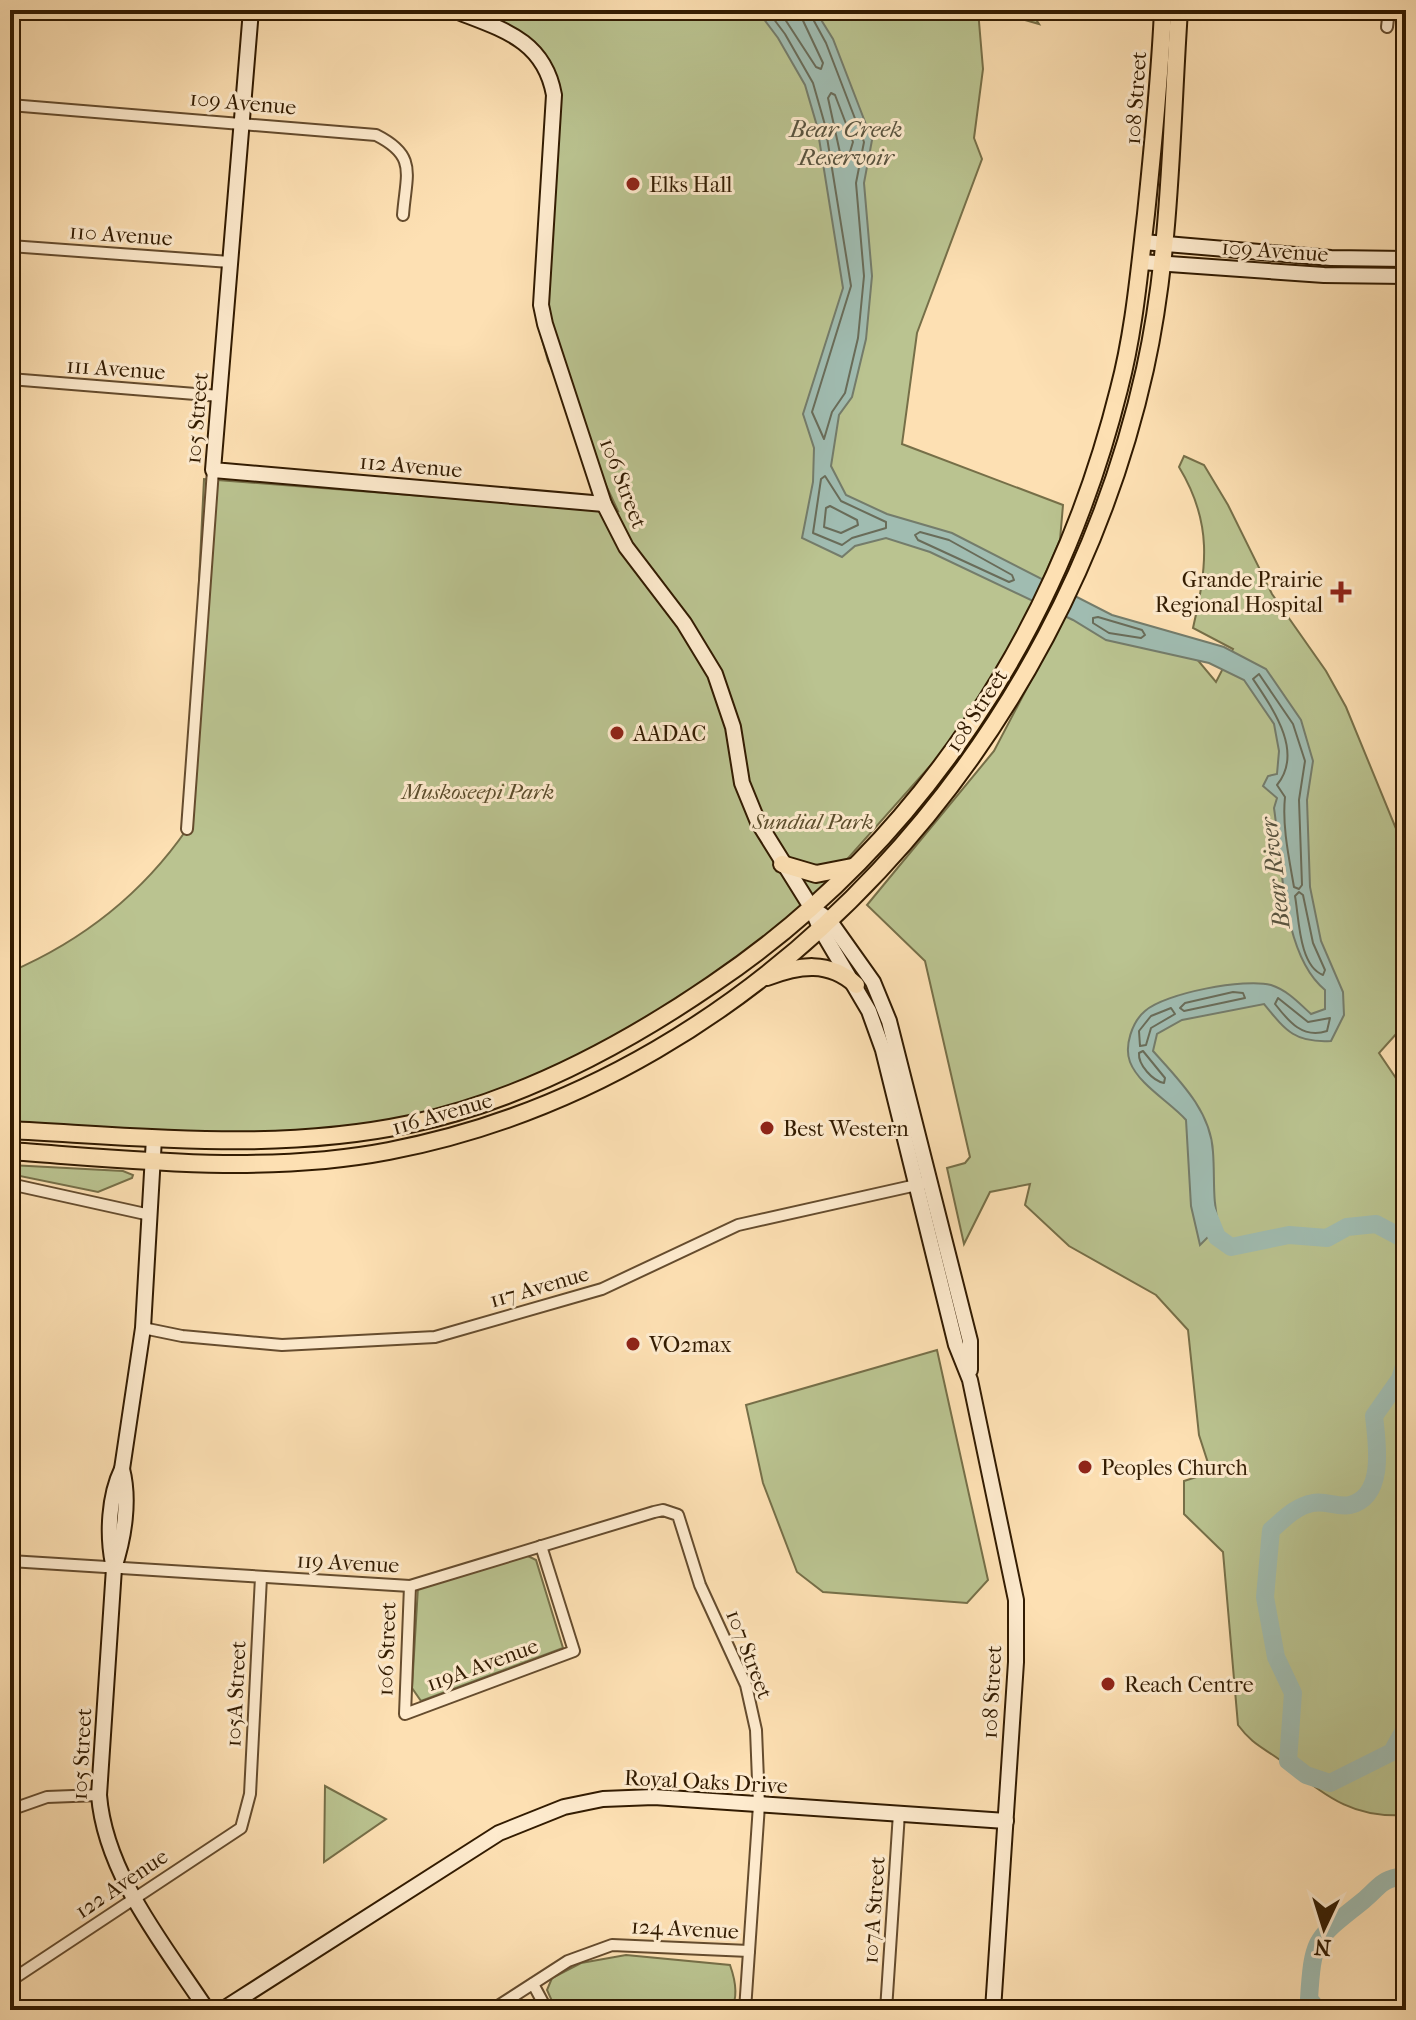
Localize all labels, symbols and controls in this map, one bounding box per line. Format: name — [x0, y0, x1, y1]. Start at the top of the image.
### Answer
street label: 108 Street — [1120, 50, 1152, 146]
street label: 109 Avenue — [188, 85, 298, 121]
water label: Bear Creek Reservoir — [787, 115, 903, 171]
place label: Elks Hall — [649, 172, 732, 198]
marker: Elks Hall — [624, 175, 642, 193]
street label: 110 Avenue — [68, 218, 174, 252]
street label: 109 Avenue — [1221, 234, 1329, 268]
street label: 111 Avenue — [66, 353, 166, 385]
street label: 105 Street — [180, 371, 214, 465]
street label: 106 Street — [594, 435, 652, 532]
street label: 112 Avenue — [359, 449, 463, 483]
place label: Grande Prairie Regional Hospital — [1155, 567, 1323, 618]
marker: Grande Prairie Regional Hospital — [1330, 581, 1352, 603]
street label: 108 Street — [940, 664, 1013, 757]
place label: AADAC — [632, 721, 706, 747]
marker: AADAC — [608, 724, 626, 742]
park label: Muskoseepi Park — [400, 779, 554, 805]
park label: Sundial Park — [751, 809, 874, 835]
water label: Bear River — [1254, 814, 1296, 932]
street label: 116 Avenue — [389, 1087, 496, 1141]
place label: Best Western — [783, 1116, 909, 1142]
marker: Best Western — [758, 1119, 776, 1137]
street label: 117 Avenue — [487, 1260, 592, 1314]
place label: VO2max — [648, 1332, 732, 1358]
marker: VO2max — [624, 1335, 642, 1353]
place label: Peoples Church — [1101, 1455, 1248, 1481]
marker: Peoples Church — [1076, 1458, 1094, 1476]
street label: 119 Avenue — [296, 1547, 400, 1579]
street label: 106 Street — [372, 1601, 402, 1697]
street label: 107 Street — [720, 1606, 778, 1703]
street label: 119A Avenue — [423, 1633, 542, 1697]
street label: 105A Street — [220, 1640, 252, 1748]
street label: 108 Street — [977, 1644, 1007, 1740]
place label: Reach Centre — [1124, 1672, 1254, 1698]
marker: Reach Centre — [1099, 1675, 1117, 1693]
street label: 105 Street — [67, 1707, 97, 1801]
street label: Royal Oaks Drive — [623, 1765, 789, 1799]
street label: 122 Avenue — [70, 1843, 173, 1924]
street label: 107A Street — [857, 1855, 891, 1965]
north arrow — [1284, 1888, 1364, 1968]
street label: 124 Avenue — [630, 1913, 740, 1945]
text: N — [1313, 1933, 1332, 1961]

